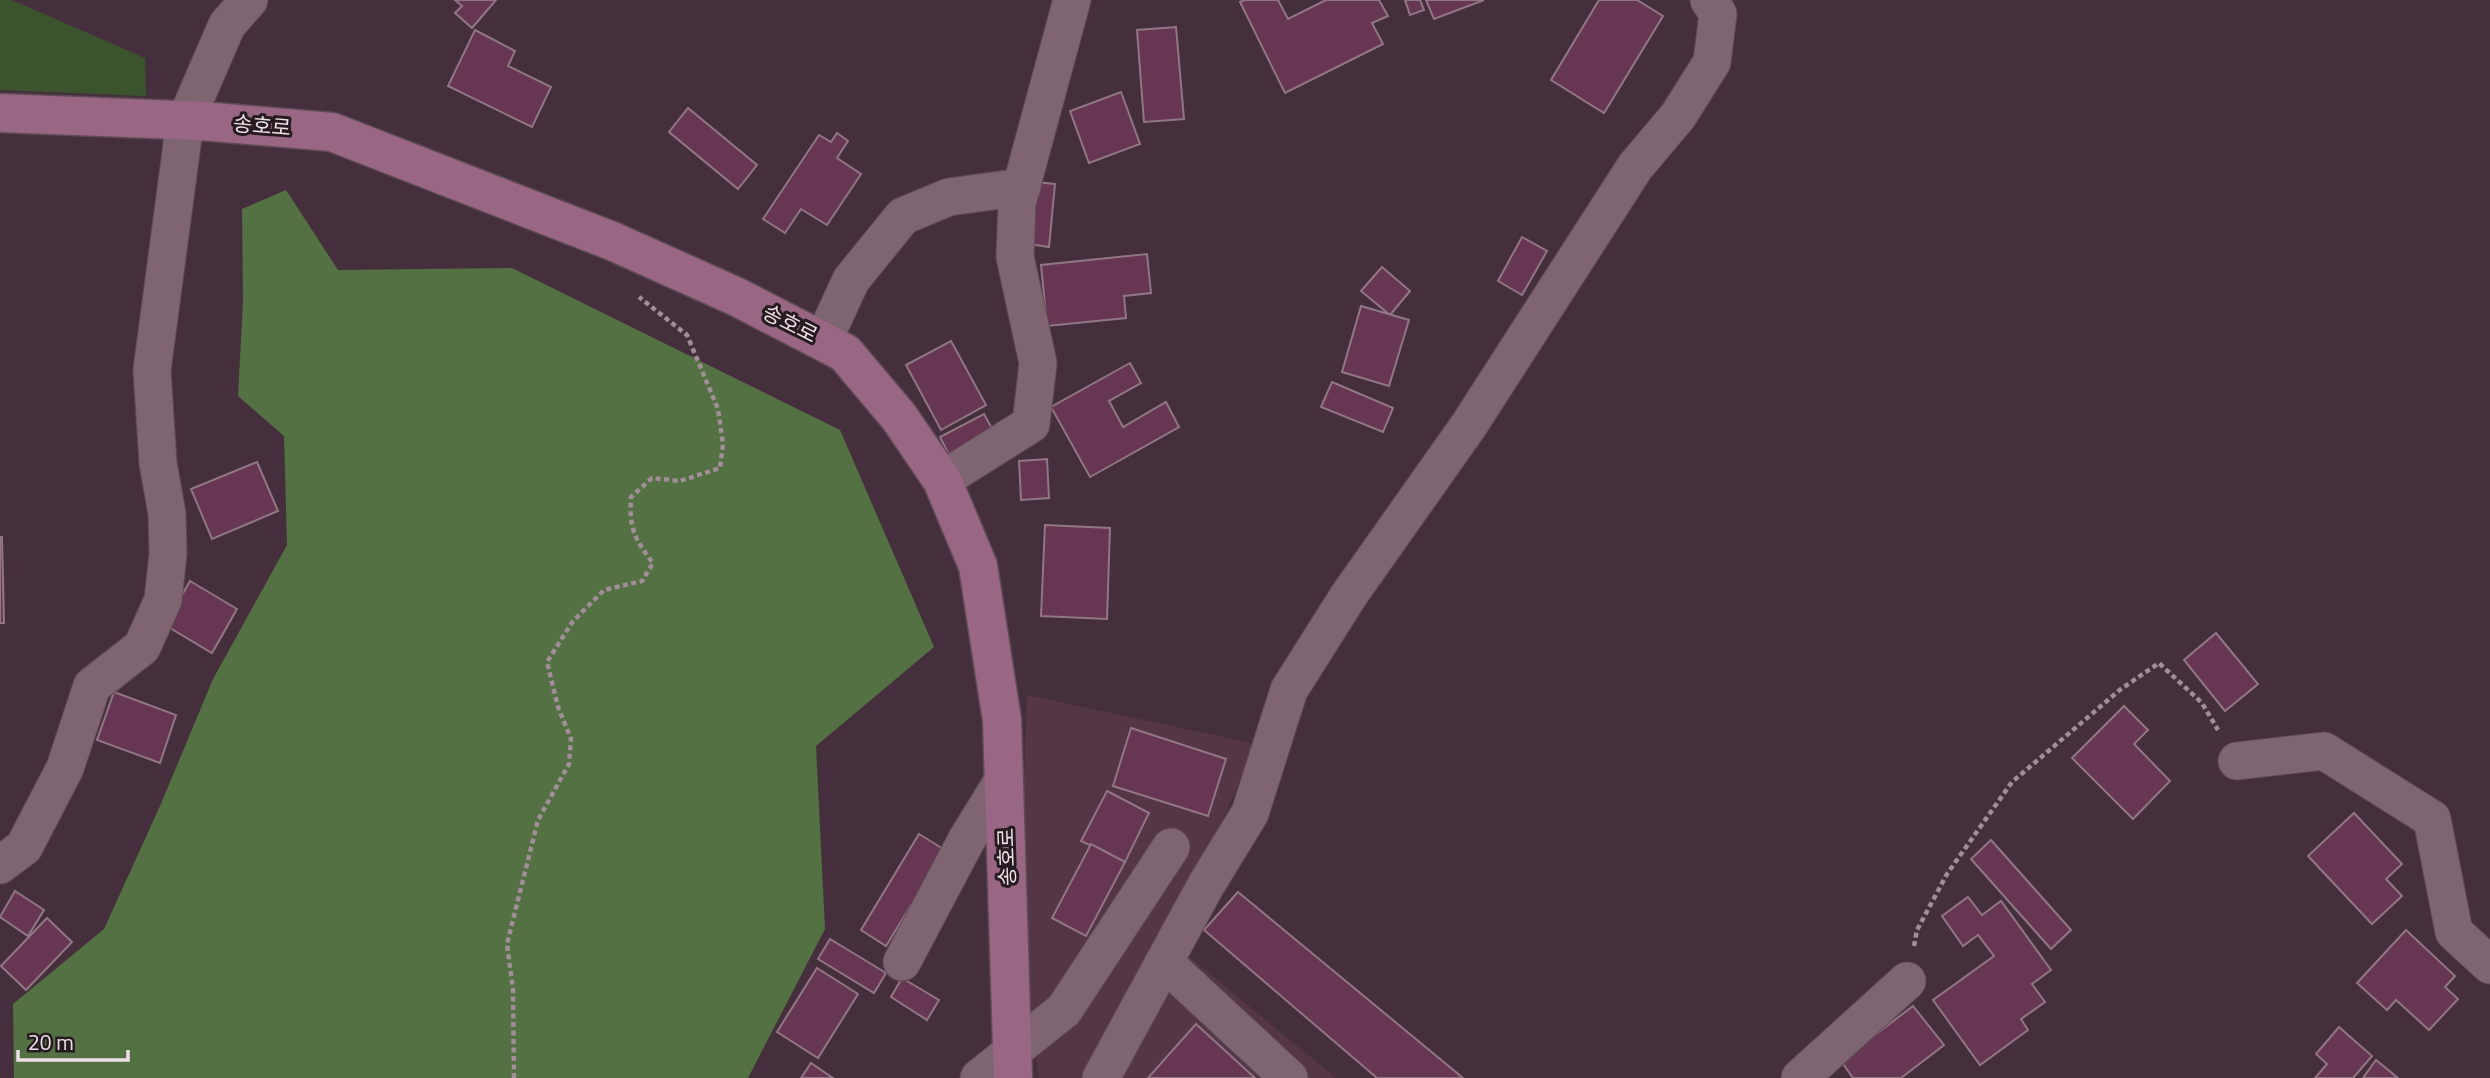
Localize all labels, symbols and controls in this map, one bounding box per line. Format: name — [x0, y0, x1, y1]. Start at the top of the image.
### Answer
street label: 송호로 — [232, 107, 292, 143]
street label: 송호로 — [757, 296, 824, 351]
street label: 송호로 — [989, 828, 1023, 887]
scale bar — [18, 1018, 128, 1062]
text: 20 m — [28, 1026, 74, 1058]

